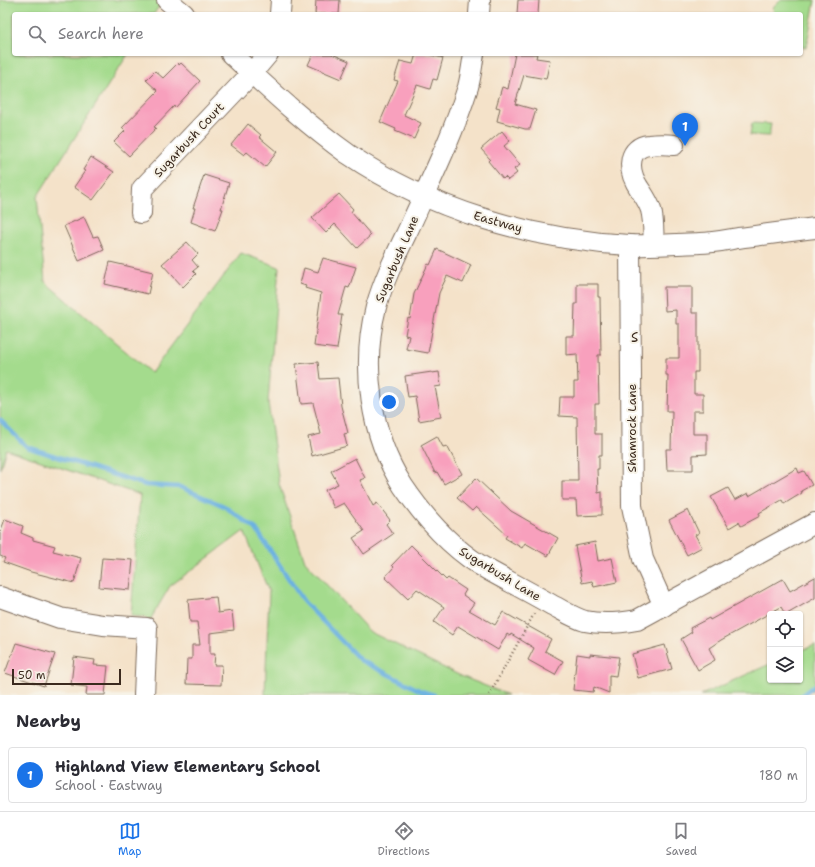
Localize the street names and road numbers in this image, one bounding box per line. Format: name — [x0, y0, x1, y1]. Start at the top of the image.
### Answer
street label: Sugarbush Court — [150, 99, 228, 181]
street label: Eastway — [472, 207, 524, 237]
street label: Sugarbush Lane — [372, 213, 423, 305]
street label: Shamrock Lane — [624, 383, 640, 472]
street label: Sugarbush Lane — [456, 543, 544, 605]

